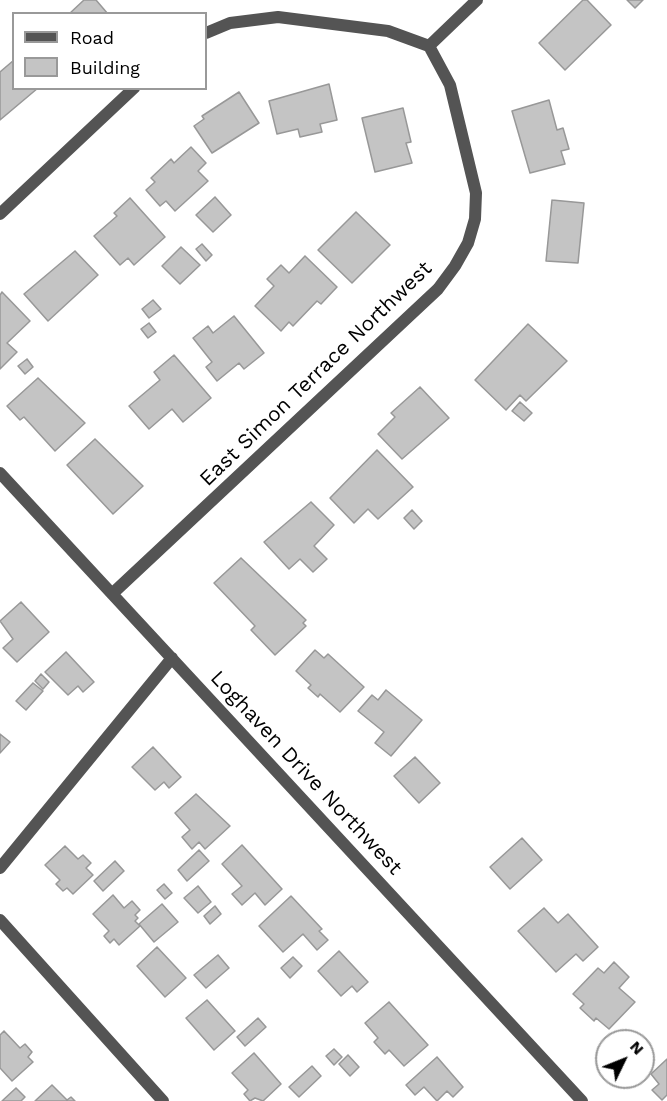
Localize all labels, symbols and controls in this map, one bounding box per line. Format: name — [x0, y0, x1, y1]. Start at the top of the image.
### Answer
legend — [12, 12, 207, 90]
text: Road — [70, 27, 114, 48]
text: Building — [70, 57, 140, 78]
street label: East Simon Terrace Northwest — [195, 256, 437, 492]
street label: Loghaven Drive Northwest — [205, 666, 407, 880]
north arrow — [595, 1029, 655, 1089]
text: N — [626, 1037, 648, 1059]

